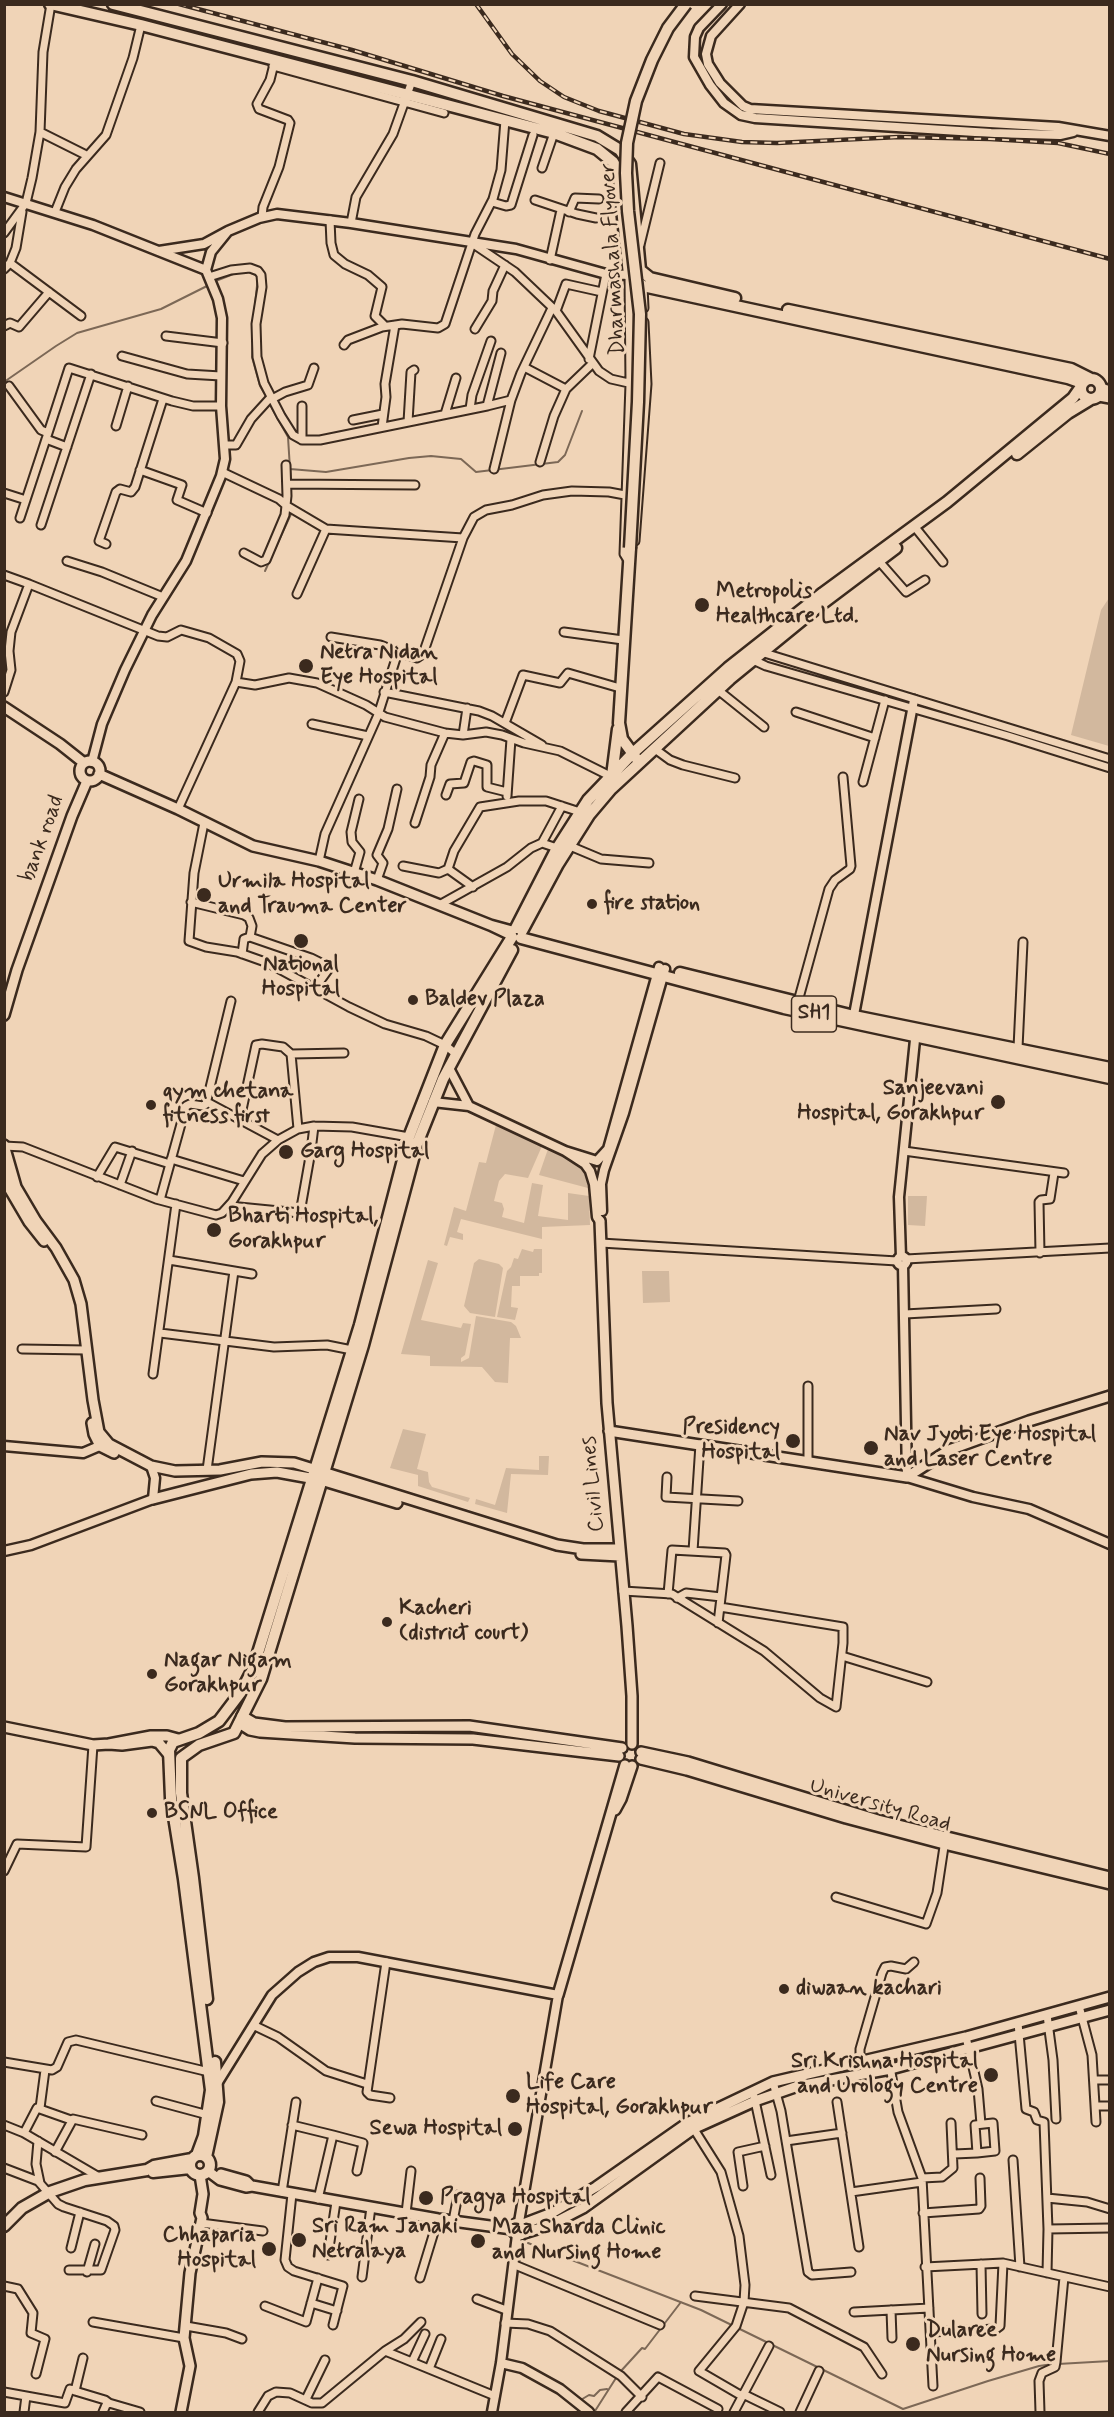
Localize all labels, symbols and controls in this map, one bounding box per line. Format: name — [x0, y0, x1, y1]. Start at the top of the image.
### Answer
street label: Dharmashala Flyover — [596, 162, 632, 356]
place label: Metropolis Healthcare Ltd. — [716, 579, 858, 630]
marker: Metropolis Healthcare Ltd. — [693, 596, 711, 614]
place label: Netra Nidan Eye Hospital — [320, 640, 438, 692]
marker: Netra Nidan Eye Hospital — [297, 657, 315, 675]
street label: bank road — [15, 792, 71, 886]
place label: Urmila Hospital and Trauma Center — [218, 869, 407, 920]
marker: Urmila Hospital and Trauma Center — [195, 886, 213, 904]
place label: fire station — [604, 891, 700, 917]
marker: fire station — [585, 897, 599, 911]
marker: National Hospital — [292, 932, 310, 950]
place label: National Hospital — [262, 952, 340, 1004]
place label: Baldev Plaza — [425, 987, 545, 1013]
marker: Baldev Plaza — [406, 993, 420, 1007]
road number: SH1 — [792, 996, 836, 1032]
place label: Sanjeevani Hospital, Gorakhpur — [797, 1076, 984, 1128]
place label: gym chetana fitness first — [163, 1079, 293, 1130]
marker: Sanjeevani Hospital, Gorakhpur — [989, 1093, 1007, 1111]
marker: gym chetana fitness first — [144, 1098, 158, 1112]
place label: Garg Hospital — [300, 1139, 429, 1165]
marker: Garg Hospital — [277, 1143, 295, 1161]
place label: Bharti Hospital, Gorakhpur — [228, 1204, 378, 1256]
marker: Bharti Hospital, Gorakhpur — [205, 1221, 223, 1239]
place label: Presidency Hospital — [683, 1415, 780, 1466]
place label: Nav Jyoti Eye Hospital and Laser Centre — [884, 1422, 1096, 1474]
marker: Presidency Hospital — [784, 1432, 802, 1450]
street label: Civil Lines — [577, 1435, 611, 1533]
marker: Nav Jyoti Eye Hospital and Laser Centre — [862, 1439, 880, 1457]
place label: Kacheri (district court) — [399, 1596, 528, 1648]
marker: Kacheri (district court) — [380, 1615, 394, 1629]
place label: Nagar Nigam Gorakhpur — [164, 1648, 292, 1700]
marker: Nagar Nigam Gorakhpur — [145, 1667, 159, 1681]
street label: University Road — [806, 1773, 954, 1839]
place label: BSNL Office — [164, 1800, 278, 1826]
marker: BSNL Office — [145, 1806, 159, 1820]
place label: diwaan kachari — [796, 1976, 942, 2002]
marker: diwaan kachari — [777, 1982, 791, 1996]
place label: Sri Krishna Hospital and Urology Centre — [791, 2049, 978, 2100]
marker: Sri Krishna Hospital and Urology Centre — [982, 2066, 1000, 2084]
place label: Life Care Hospital, Gorakhpur — [526, 2070, 713, 2122]
marker: Life Care Hospital, Gorakhpur — [504, 2087, 522, 2105]
place label: Sewa Hospital — [369, 2116, 502, 2142]
marker: Sewa Hospital — [506, 2120, 524, 2138]
place label: Pragya Hospital — [440, 2185, 591, 2211]
marker: Pragya Hospital — [417, 2189, 435, 2207]
place label: Sri Ram Janaki Netralaya — [312, 2214, 458, 2266]
place label: Maa Sharda Clinic and Nursing Home — [492, 2215, 666, 2266]
place label: Chhaparia Hospital — [163, 2223, 256, 2274]
marker: Sri Ram Janaki Netralaya — [290, 2231, 308, 2249]
marker: Maa Sharda Clinic and Nursing Home — [469, 2232, 487, 2250]
marker: Chhaparia Hospital — [260, 2240, 278, 2258]
place label: Dularee Nursing Home — [926, 2318, 1056, 2370]
marker: Dularee Nursing Home — [904, 2335, 922, 2353]

